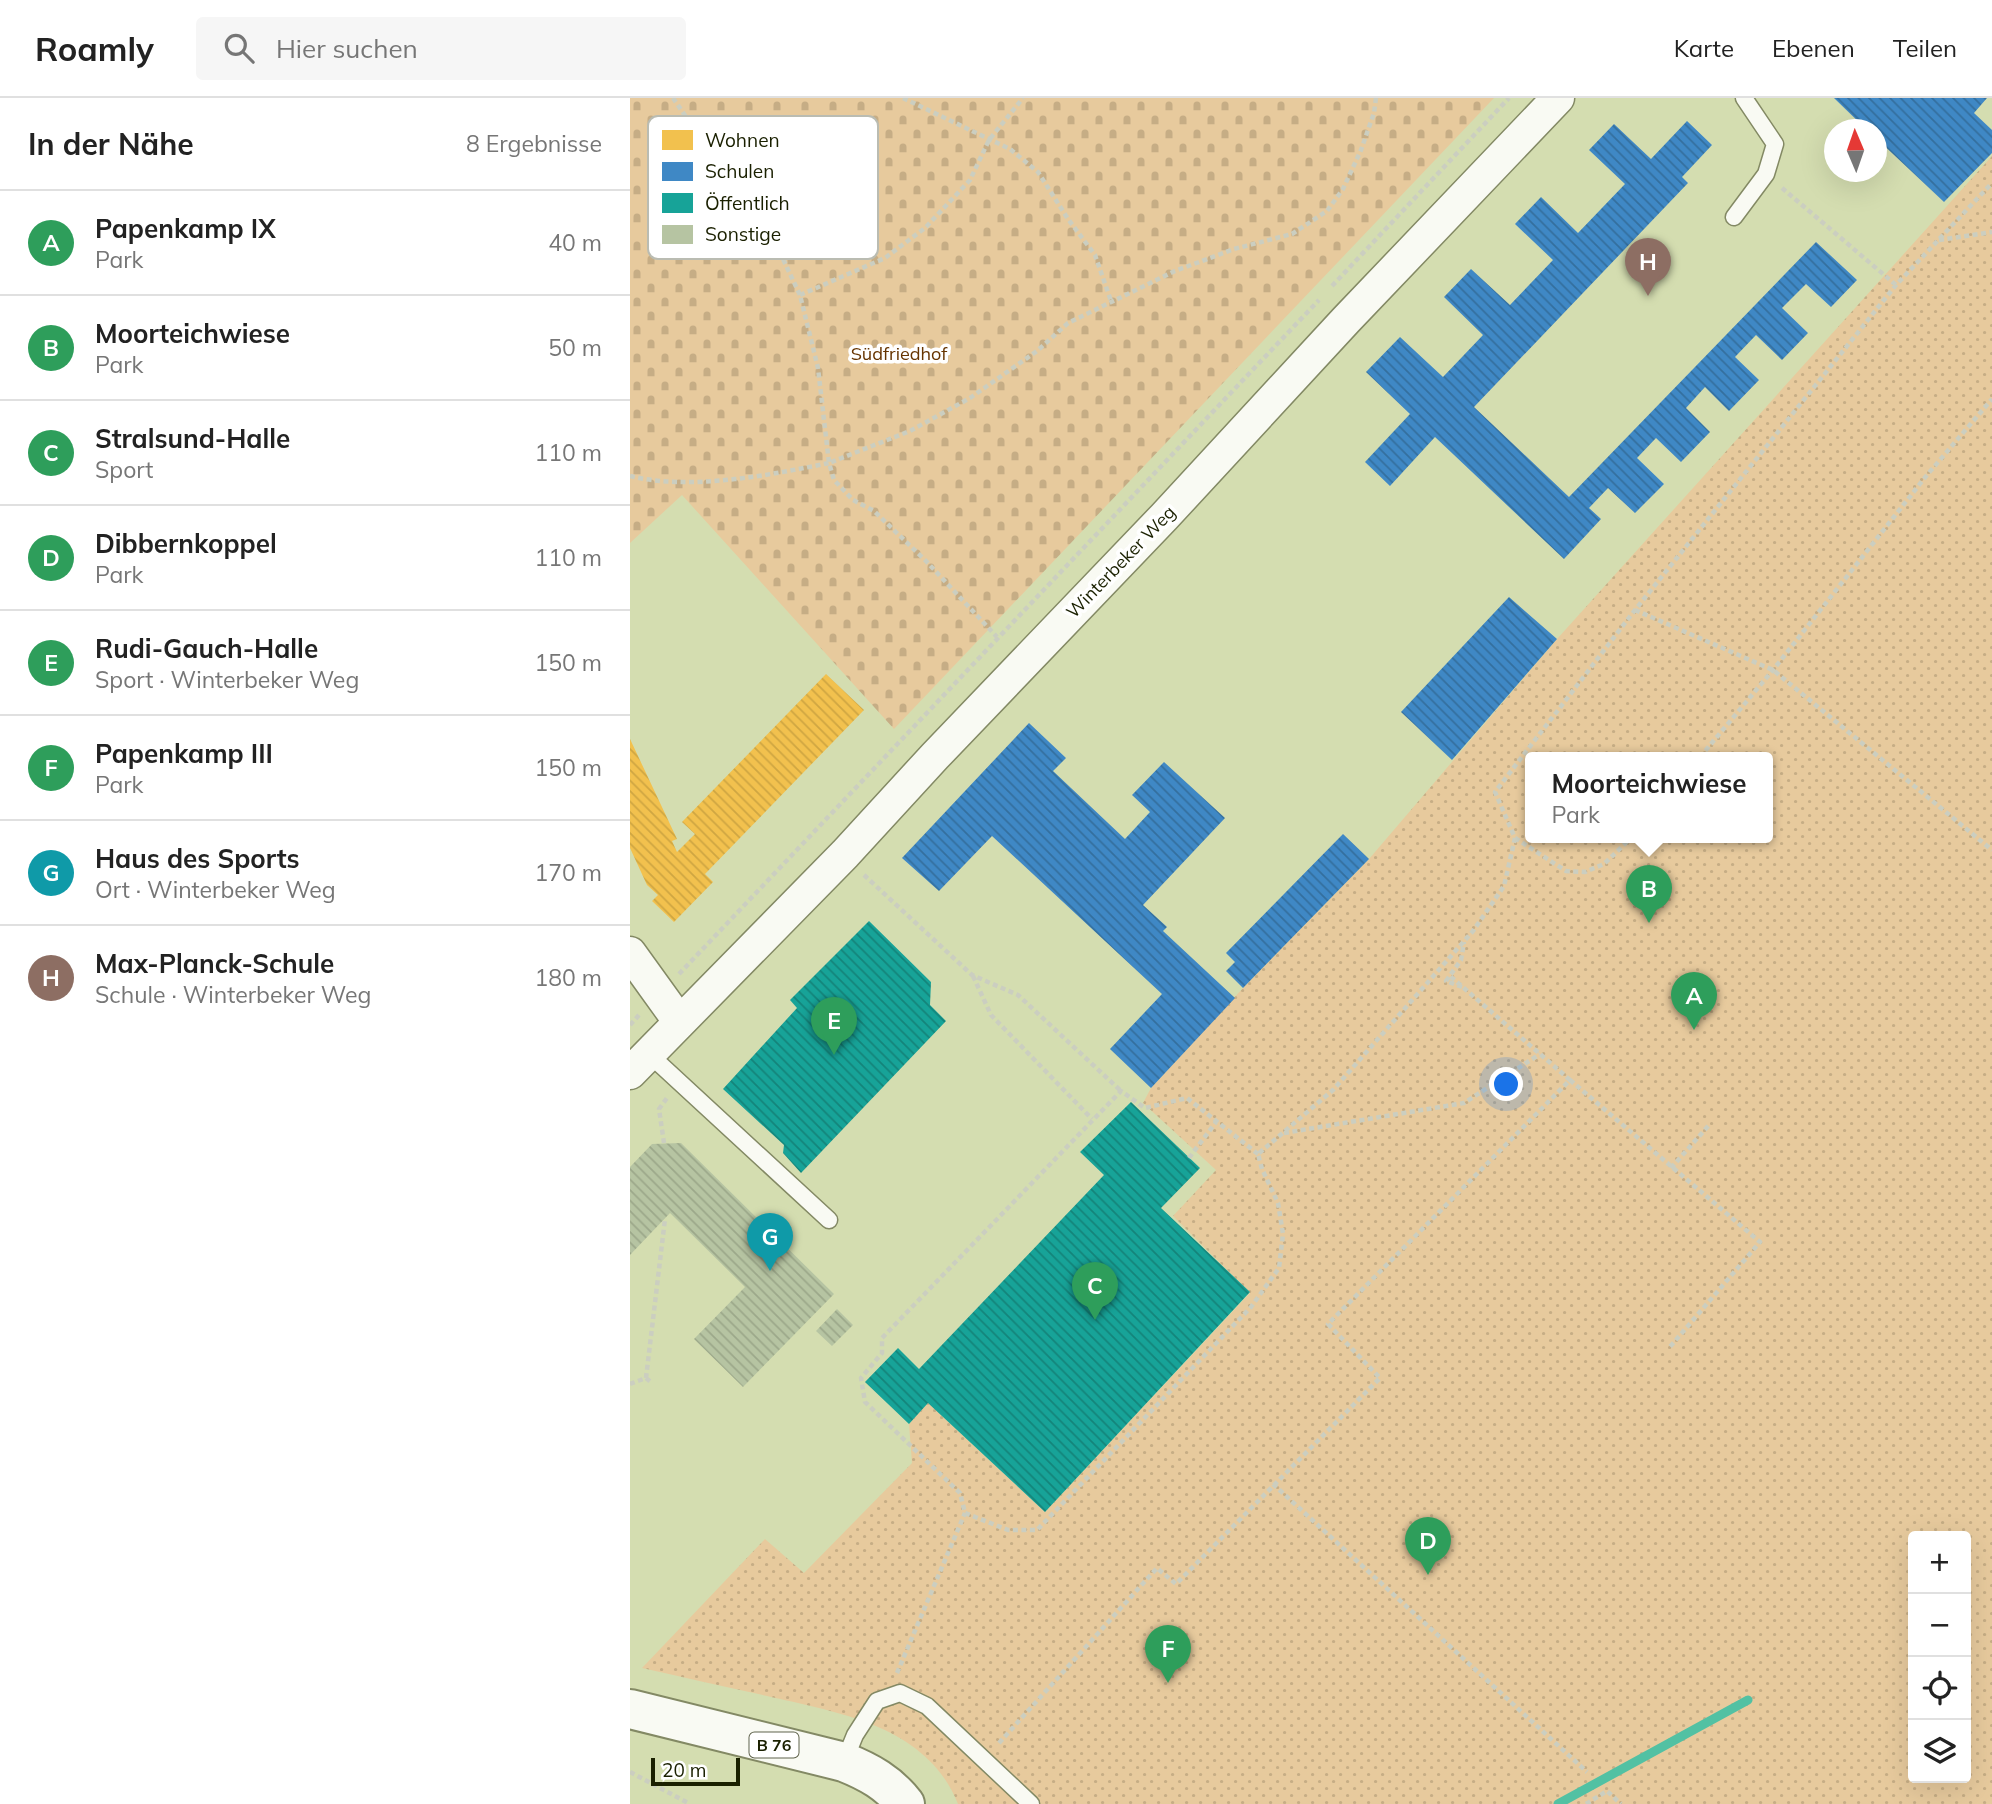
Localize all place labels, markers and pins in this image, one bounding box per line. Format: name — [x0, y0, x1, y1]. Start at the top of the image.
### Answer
pin: H — [1625, 238, 1671, 296]
pin: B — [1626, 865, 1672, 923]
pin: A — [1671, 972, 1717, 1030]
pin: E — [811, 997, 857, 1055]
pin: G — [747, 1213, 793, 1271]
pin: C — [1072, 1262, 1118, 1320]
pin: D — [1405, 1517, 1451, 1575]
pin: F — [1145, 1625, 1191, 1683]

